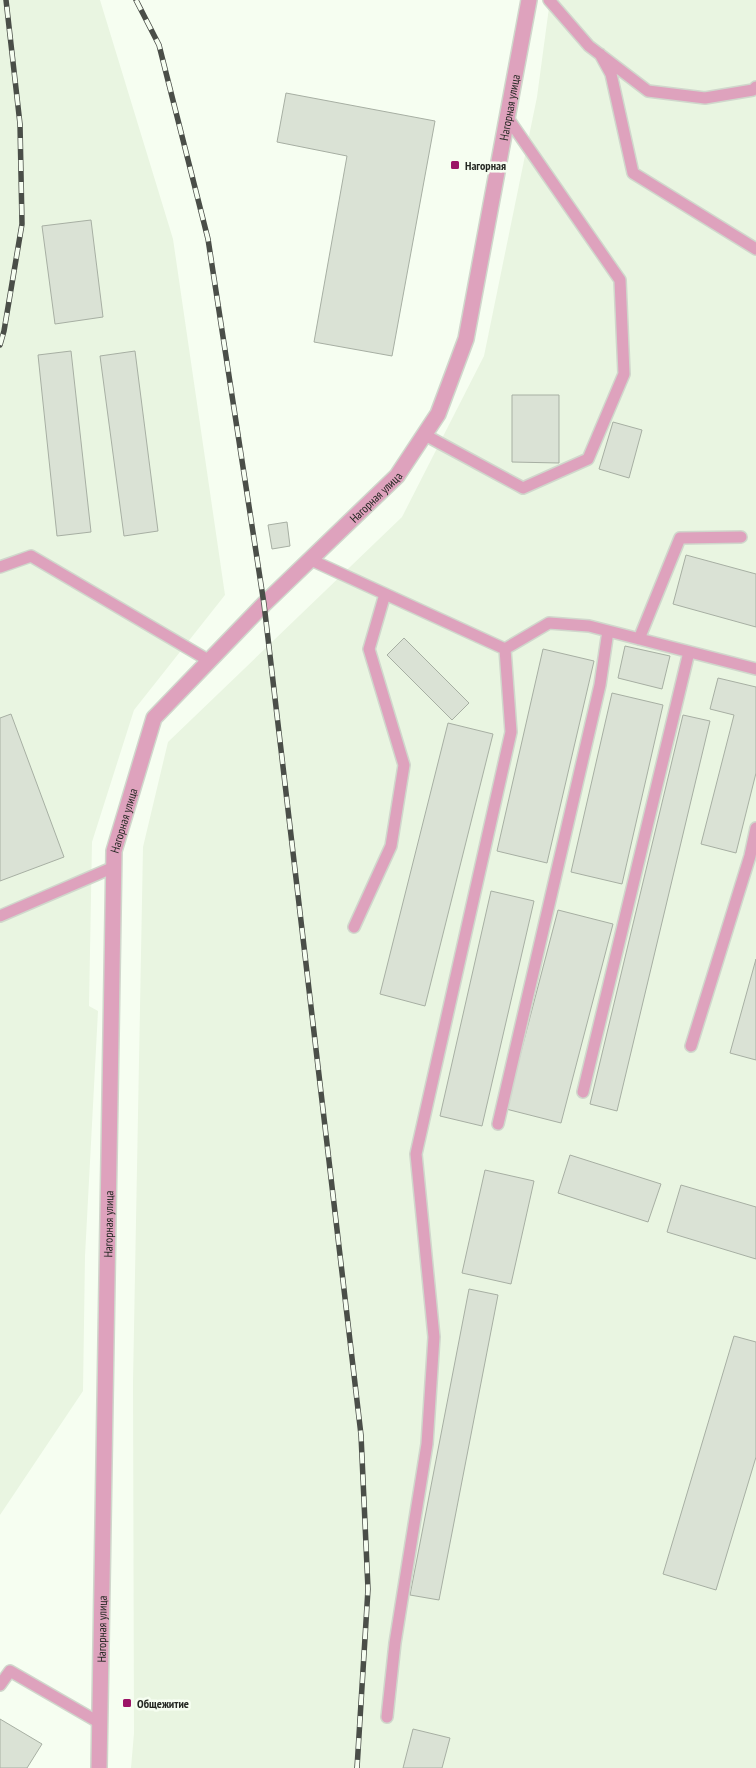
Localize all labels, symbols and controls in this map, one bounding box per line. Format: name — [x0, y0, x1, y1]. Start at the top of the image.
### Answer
street label: Нагорная улица — [496, 73, 523, 142]
place label: Нагорная — [465, 158, 506, 173]
marker: Нагорная — [449, 159, 461, 171]
street label: Нагорная улица — [346, 469, 405, 525]
street label: Нагорная улица — [106, 786, 140, 855]
street label: Нагорная улица — [100, 1190, 116, 1258]
street label: Нагорная улица — [93, 1595, 109, 1663]
place label: Общежитие — [137, 1696, 189, 1711]
marker: Общежитие — [121, 1697, 133, 1709]

